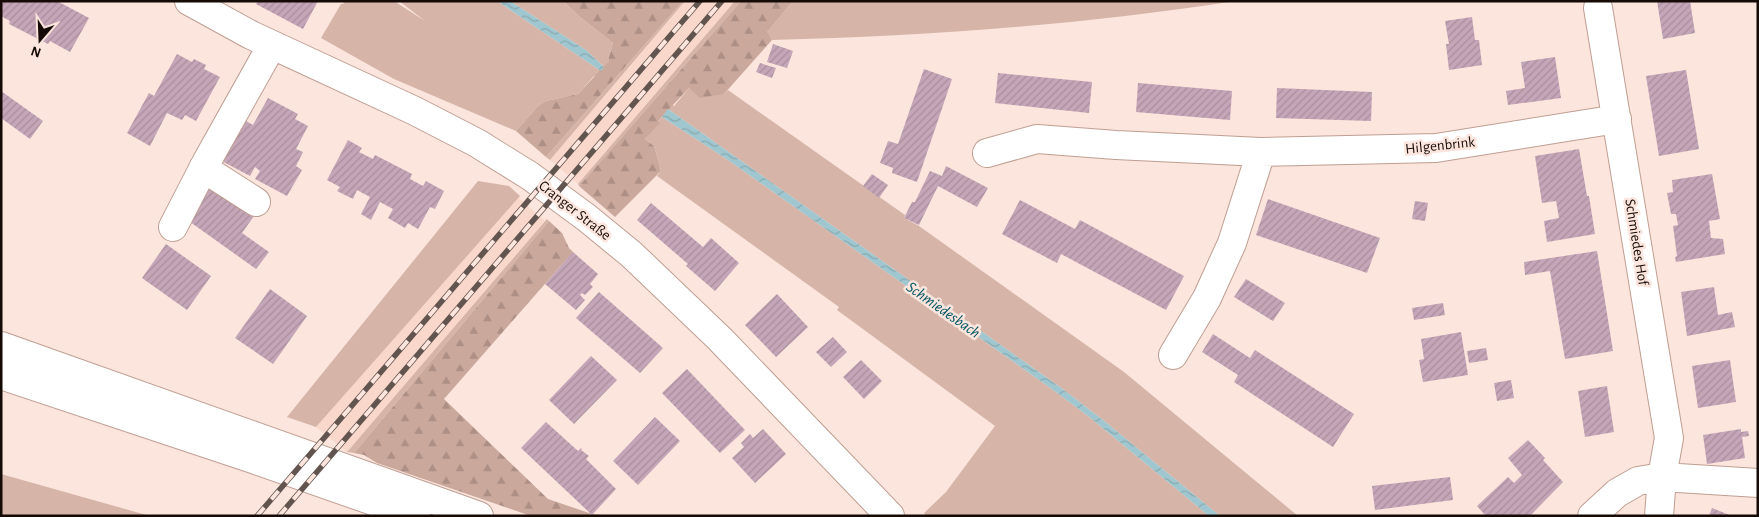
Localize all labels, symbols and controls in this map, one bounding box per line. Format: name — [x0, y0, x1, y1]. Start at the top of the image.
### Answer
north arrow — [15, 15, 65, 65]
text: N — [29, 43, 43, 60]
street label: Hilgenbrink — [1404, 134, 1476, 157]
street label: Cranger Straße — [536, 178, 614, 243]
street label: Schmiedes Hof — [1622, 198, 1651, 288]
water label: Schmiedesbach — [904, 279, 983, 341]

